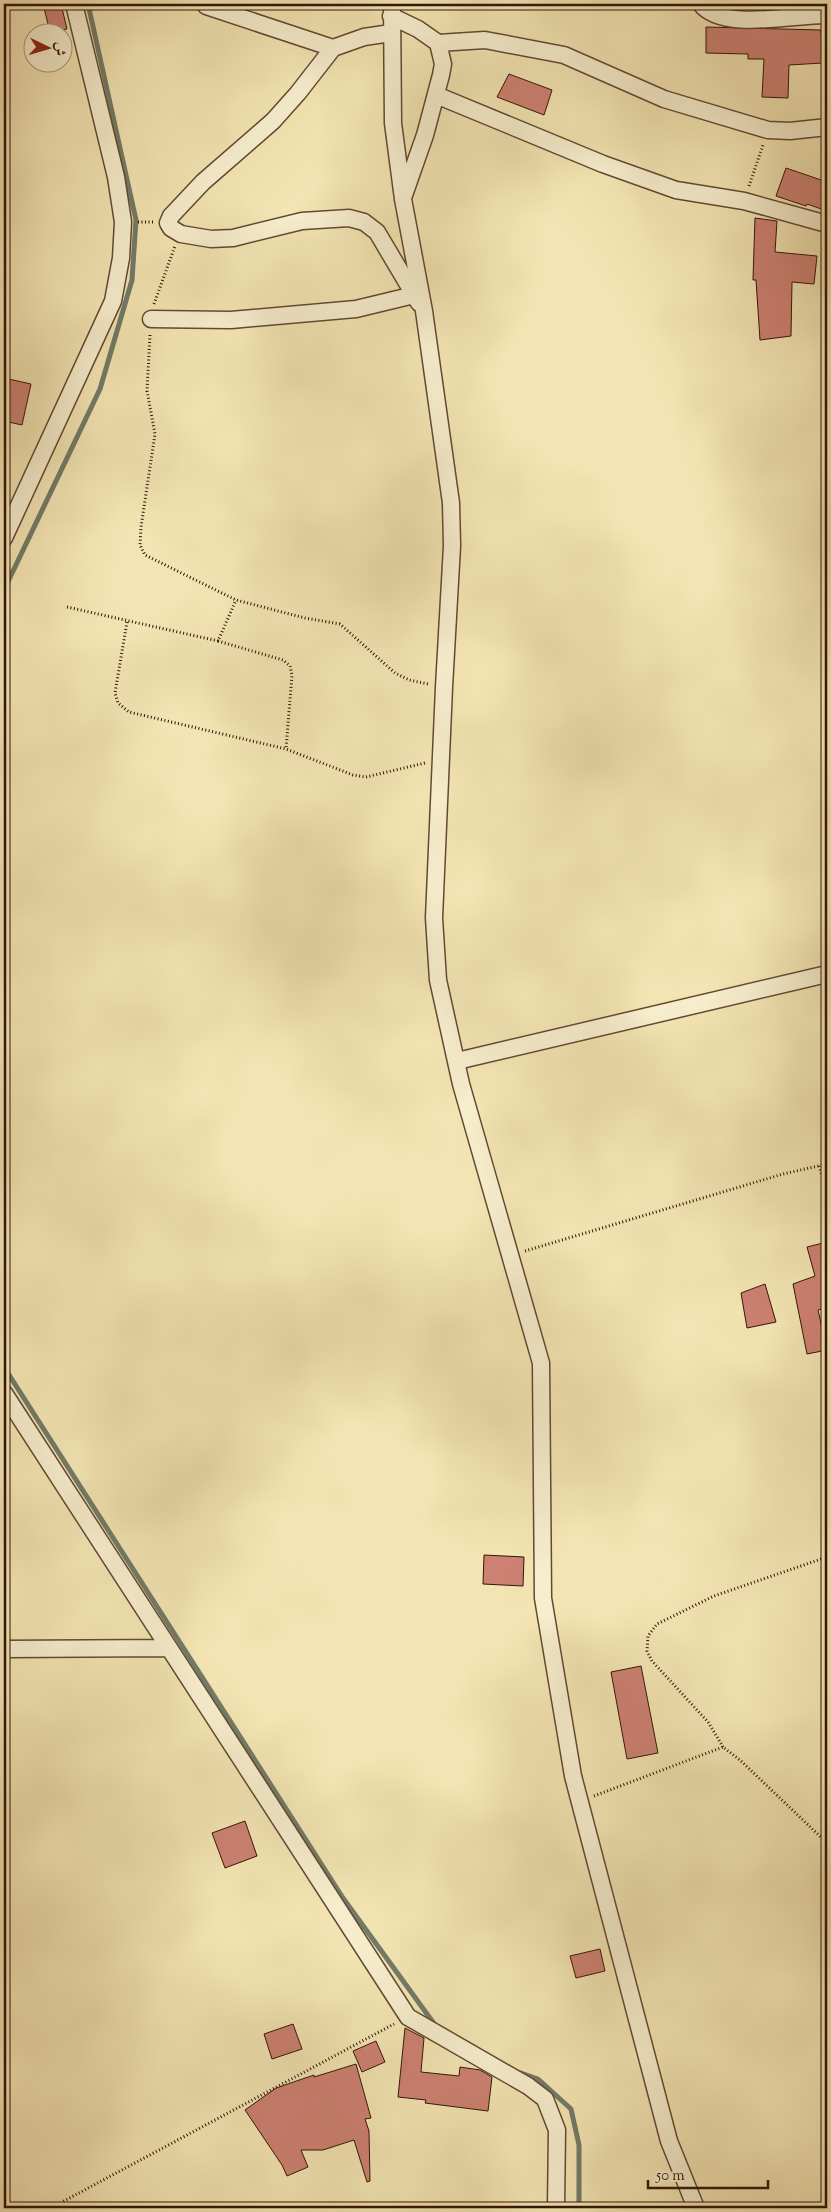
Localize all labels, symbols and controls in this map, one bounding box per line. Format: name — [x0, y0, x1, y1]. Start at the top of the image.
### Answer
north arrow — [22, 22, 72, 72]
text: ش — [48, 41, 70, 57]
scale bar — [648, 2157, 768, 2189]
text: 50 m — [655, 2166, 685, 2187]

